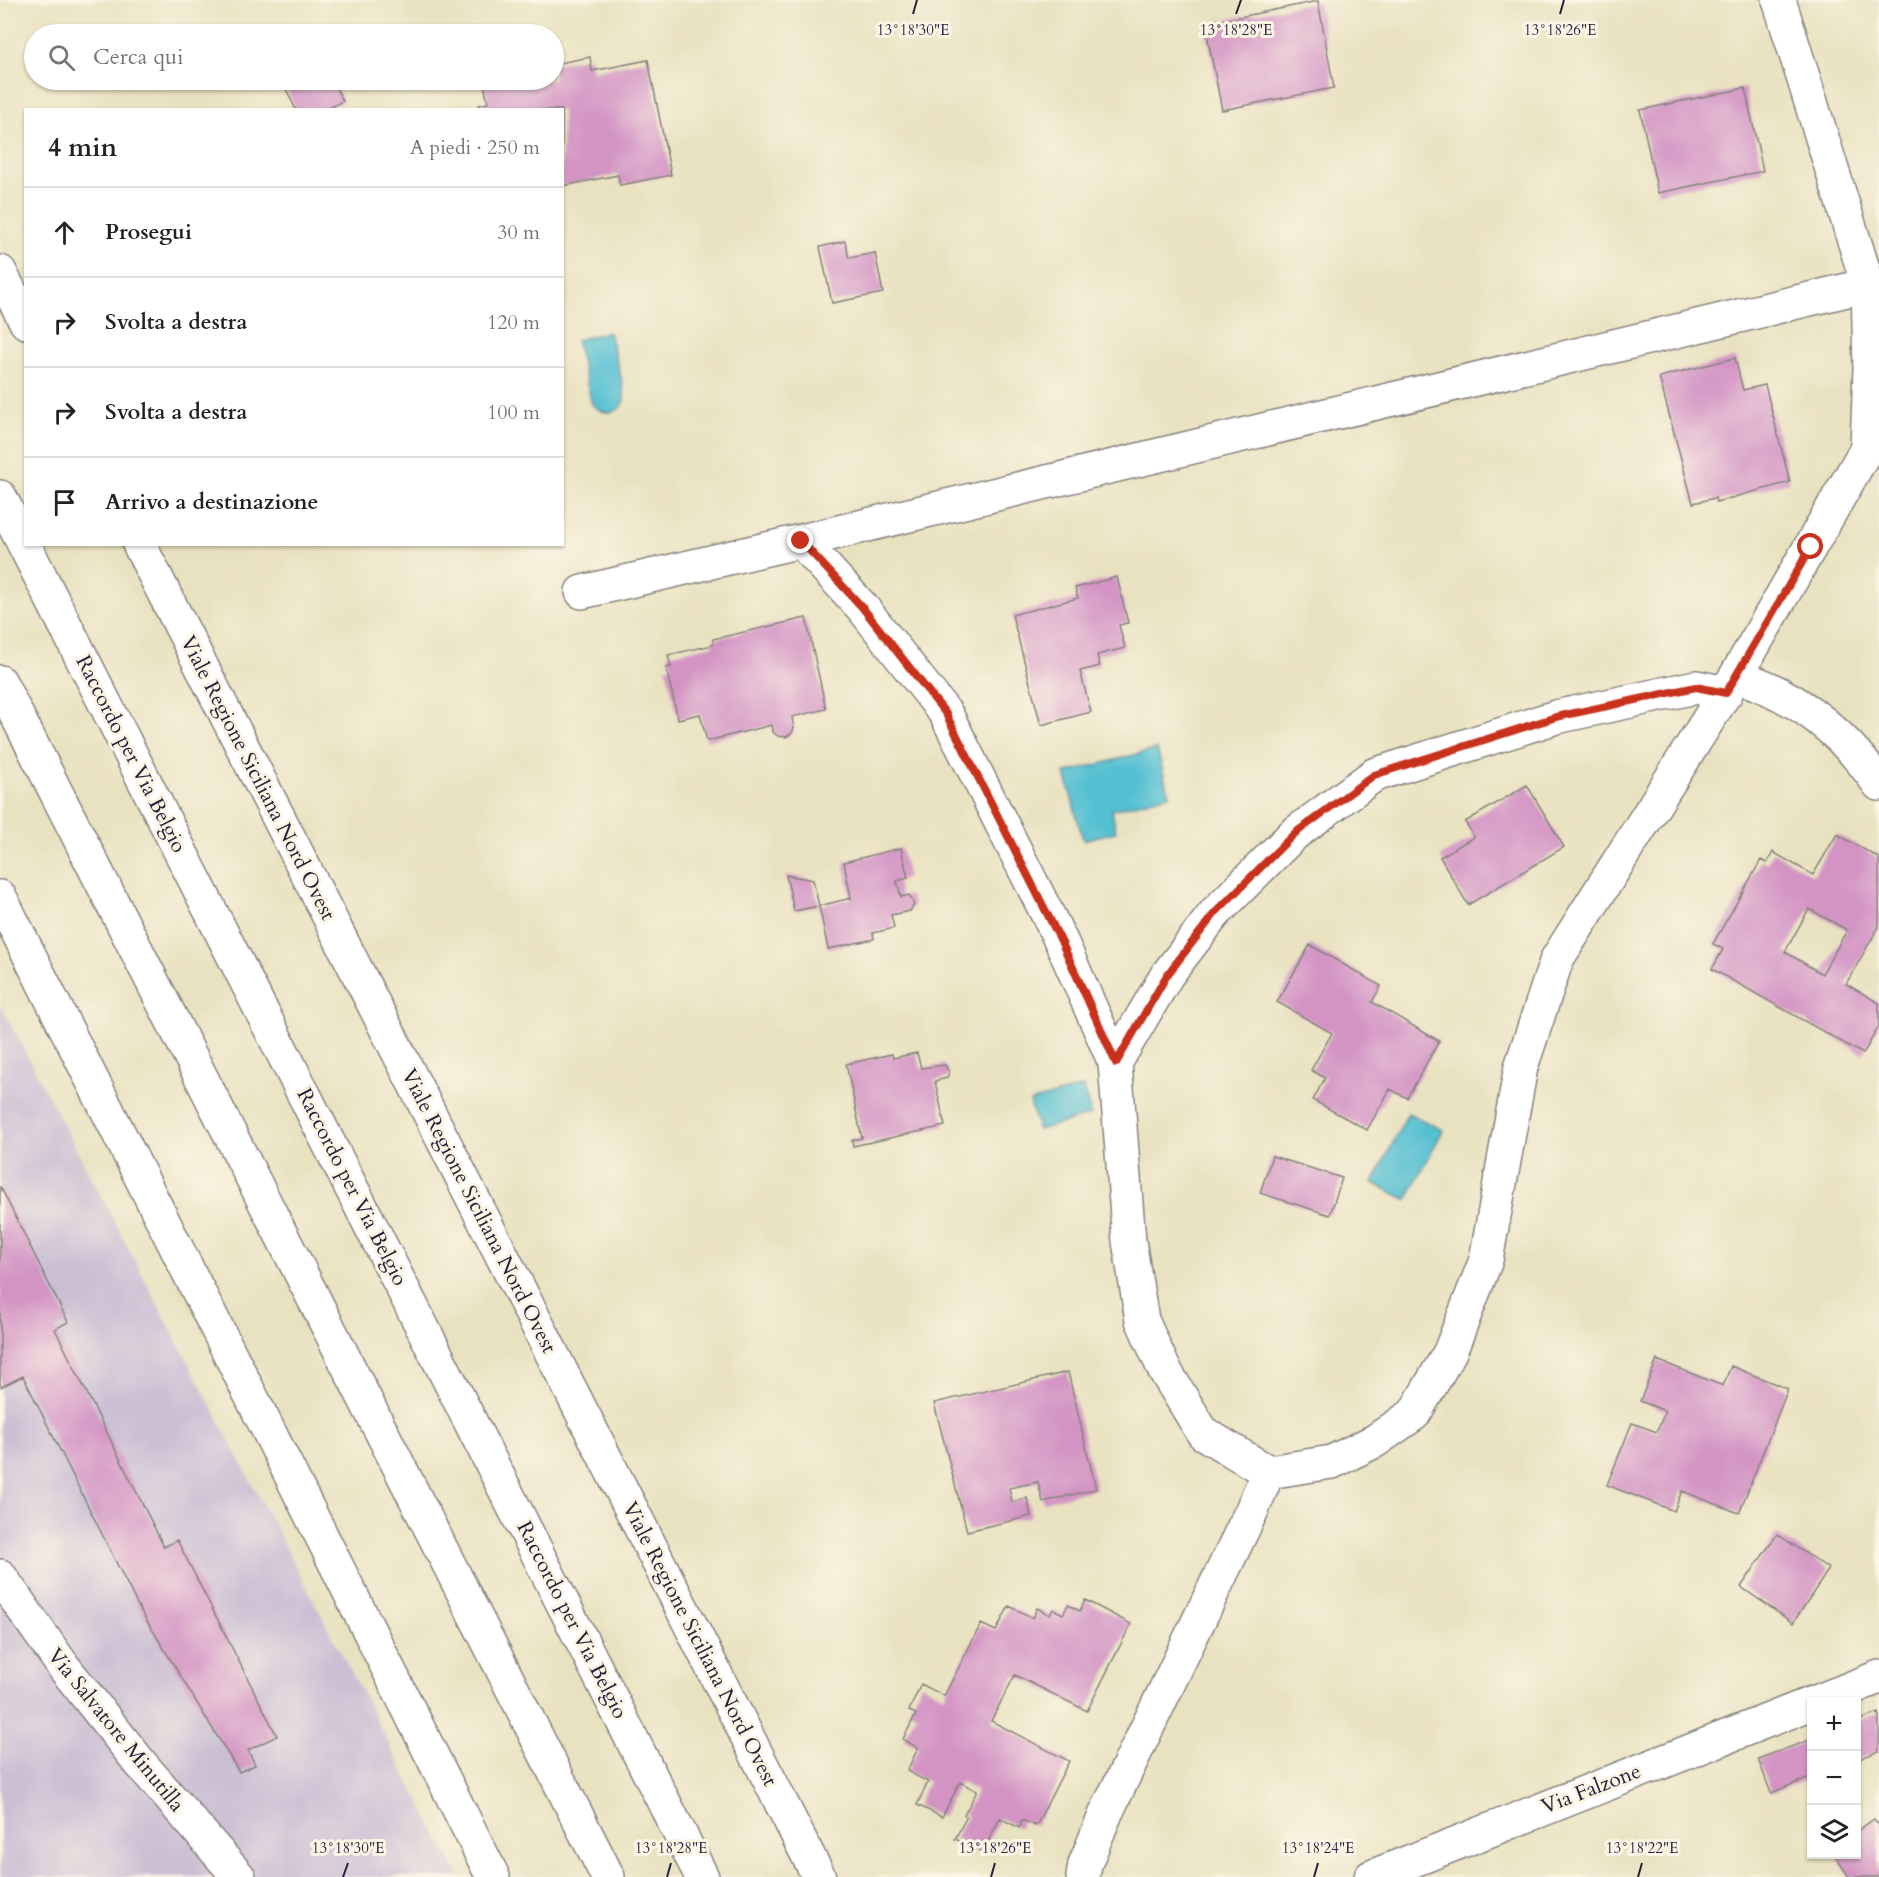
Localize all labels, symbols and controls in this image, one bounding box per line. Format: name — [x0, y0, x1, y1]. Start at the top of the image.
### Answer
text: 13°18'30"E — [877, 20, 949, 40]
text: 13°18'28"E — [1200, 20, 1272, 40]
text: 13°18'26"E — [1524, 20, 1596, 40]
search box — [24, 24, 564, 90]
icon: search — [45, 41, 78, 74]
text: Cerca qui — [93, 42, 183, 72]
text: 4 min — [48, 130, 117, 165]
text: A piedi · 250 m — [410, 134, 540, 161]
icon: ahead — [48, 216, 81, 249]
text: Prosegui — [105, 217, 192, 247]
text: 30 m — [497, 219, 540, 246]
icon: right — [48, 306, 81, 339]
text: Svolta a destra — [105, 307, 247, 337]
text: 120 m — [487, 309, 540, 336]
icon: right — [48, 396, 81, 429]
text: Svolta a destra — [105, 397, 247, 427]
text: 100 m — [487, 399, 540, 426]
icon: arrive — [48, 486, 81, 519]
text: Arrivo a destinazione — [105, 487, 318, 517]
route end — [787, 527, 813, 553]
route start — [1797, 533, 1823, 559]
street label: Viale Regione Siciliana Nord Ovest — [173, 631, 343, 926]
street label: Raccordo per Via Belgio — [69, 650, 193, 858]
street label: Viale Regione Siciliana Nord Ovest — [394, 1064, 564, 1359]
street label: Raccordo per Via Belgio — [290, 1083, 414, 1291]
street label: Viale Regione Siciliana Nord Ovest — [615, 1497, 785, 1792]
street label: Raccordo per Via Belgio — [510, 1516, 634, 1724]
street label: Via Salvatore Minutilla — [41, 1642, 191, 1818]
map controls — [1807, 1697, 1861, 1859]
button: + — [1807, 1697, 1861, 1751]
button: − — [1807, 1751, 1861, 1805]
street label: Via Falzone — [1537, 1757, 1645, 1821]
button: layers — [1807, 1805, 1861, 1859]
text: 13°18'30"E — [312, 1838, 384, 1858]
text: 13°18'28"E — [635, 1838, 707, 1858]
text: 13°18'26"E — [959, 1838, 1031, 1858]
text: 13°18'24"E — [1282, 1838, 1354, 1858]
text: 13°18'22"E — [1606, 1838, 1678, 1858]

